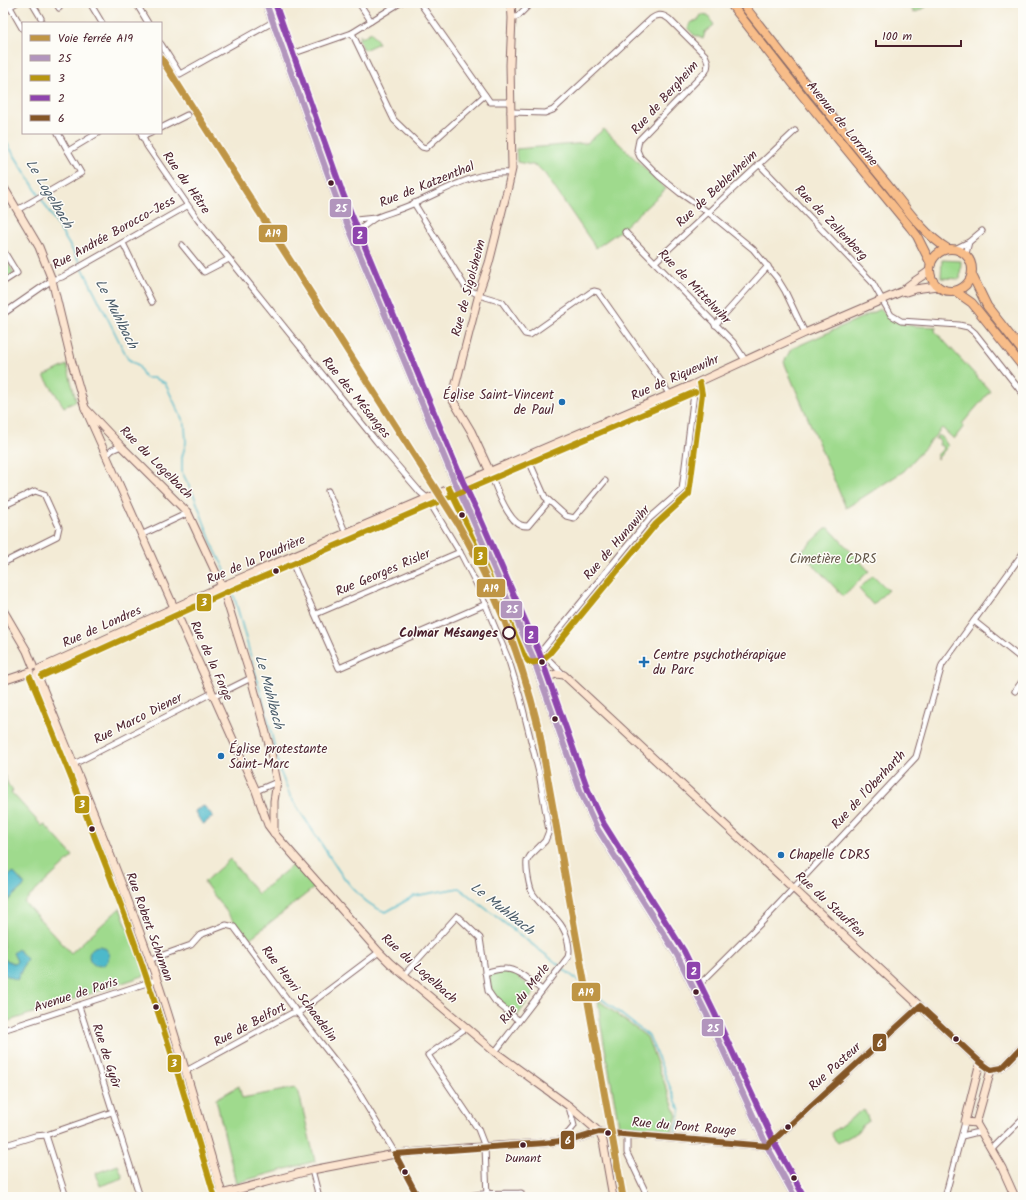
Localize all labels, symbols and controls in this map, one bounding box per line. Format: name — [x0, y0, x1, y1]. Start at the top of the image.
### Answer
legend — [22, 22, 162, 134]
scale bar — [876, 22, 961, 48]
text: 100 m — [882, 27, 913, 46]
text: Voie ferrée A19 — [58, 29, 133, 48]
text: 25 — [58, 49, 73, 68]
street label: Rue de Bergheim — [626, 56, 704, 140]
text: 3 — [58, 69, 65, 88]
street label: Avenue de Lorraine — [801, 77, 883, 171]
text: 2 — [58, 89, 65, 108]
text: 6 — [58, 109, 65, 128]
street label: Rue de Beblenheim — [671, 145, 763, 233]
street label: Rue du Hêtre — [157, 147, 215, 219]
water label: Le Logelbach — [20, 155, 79, 234]
street label: Rue de Katzenthal — [376, 156, 478, 214]
unlabelled marker — [326, 178, 336, 188]
street label: Rue de Zellenberg — [789, 180, 873, 266]
street label: Rue Andrée Borocco-Jess — [49, 190, 180, 276]
line badge: 25 — [329, 198, 352, 218]
text: 25 — [335, 200, 348, 218]
line badge: A19 — [258, 224, 288, 243]
text: A19 — [265, 225, 281, 243]
line badge: 2 — [352, 226, 368, 245]
text: 2 — [357, 227, 363, 245]
street label: Rue de Sigolsheim — [446, 237, 492, 339]
street label: Rue de Mittelwihr — [652, 244, 736, 330]
water label: Le Muhlbach — [89, 275, 144, 354]
street label: Rue de Riquewihr — [628, 349, 723, 407]
street label: Rue des Mésanges — [316, 353, 396, 444]
place label: Église Saint-Vincent de Paul — [443, 385, 555, 421]
marker: Église Saint-Vincent de Paul — [557, 397, 567, 407]
street label: Rue du Logelbach — [114, 421, 198, 505]
street label: Rue de Hunawihr — [578, 500, 656, 585]
unlabelled marker — [457, 510, 467, 520]
street label: Rue de la Poudrière — [203, 530, 309, 590]
street label: Rue Georges Risler — [332, 543, 434, 602]
line badge: 3 — [473, 546, 488, 566]
text: 3 — [476, 548, 483, 566]
park label: Cimetière CDRS — [790, 549, 877, 570]
unlabelled marker — [271, 566, 281, 576]
line badge: A19 — [476, 578, 506, 598]
text: A19 — [483, 580, 499, 598]
line badge: 3 — [196, 593, 212, 612]
text: 3 — [200, 594, 207, 612]
street label: Rue de Londres — [59, 600, 145, 654]
line badge: 25 — [500, 600, 523, 619]
text: 25 — [506, 601, 519, 619]
street label: Rue de la Forge — [184, 617, 238, 705]
place label: Colmar Mésanges — [399, 623, 498, 644]
line badge: 2 — [524, 625, 539, 644]
marker: Colmar Mésanges — [502, 626, 516, 640]
text: 2 — [528, 627, 534, 645]
place label: Centre psychothérapique du Parc — [653, 645, 786, 681]
water label: Le Muhlbach — [249, 652, 290, 733]
marker: Centre psychothérapique du Parc — [638, 656, 650, 668]
unlabelled marker — [537, 657, 547, 667]
street label: Rue Marco Diener — [90, 687, 187, 750]
unlabelled marker — [550, 714, 560, 724]
place label: Église protestante Saint-Marc — [229, 739, 328, 775]
street label: Rue de l'Oberharth — [827, 746, 911, 834]
marker: Église protestante Saint-Marc — [216, 751, 226, 761]
line badge: 3 — [74, 795, 90, 814]
text: 3 — [78, 796, 85, 814]
unlabelled marker — [87, 824, 97, 834]
place label: Chapelle CDRS — [789, 845, 870, 866]
marker: Chapelle CDRS — [776, 850, 786, 860]
street label: Rue du Stauffen — [790, 867, 870, 943]
street label: Rue Robert Schuman — [119, 869, 179, 985]
water label: Le Muhlbach — [465, 877, 540, 942]
street label: Rue du Logelbach — [376, 929, 462, 1009]
street label: Rue Henri Schaedelin — [256, 941, 342, 1047]
street label: Rue du Merle — [494, 959, 556, 1029]
line badge: 2 — [686, 961, 701, 980]
text: 2 — [691, 963, 697, 981]
street label: Avenue de Paris — [31, 971, 121, 1018]
line badge: A19 — [571, 982, 601, 1002]
text: A19 — [578, 984, 594, 1002]
unlabelled marker — [691, 987, 701, 997]
street label: Rue de Belfort — [210, 997, 291, 1053]
unlabelled marker — [151, 1002, 161, 1012]
line badge: 25 — [701, 1018, 724, 1037]
text: 25 — [707, 1020, 720, 1038]
street label: Rue de Gyôr — [86, 1021, 127, 1092]
line badge: 6 — [872, 1033, 887, 1052]
unlabelled marker — [951, 1034, 961, 1044]
text: 6 — [877, 1035, 883, 1053]
street label: Rue Pasteur — [804, 1037, 867, 1097]
line badge: 3 — [167, 1054, 182, 1073]
text: 3 — [170, 1055, 177, 1073]
street label: Rue du Pont Rouge — [631, 1112, 737, 1142]
unlabelled marker — [783, 1122, 793, 1132]
unlabelled marker — [603, 1128, 613, 1138]
line badge: 6 — [560, 1130, 575, 1150]
text: 6 — [565, 1132, 571, 1150]
marker: Dunant — [518, 1140, 528, 1150]
place label: Dunant — [505, 1149, 542, 1168]
unlabelled marker — [400, 1167, 410, 1177]
unlabelled marker — [789, 1173, 799, 1183]

